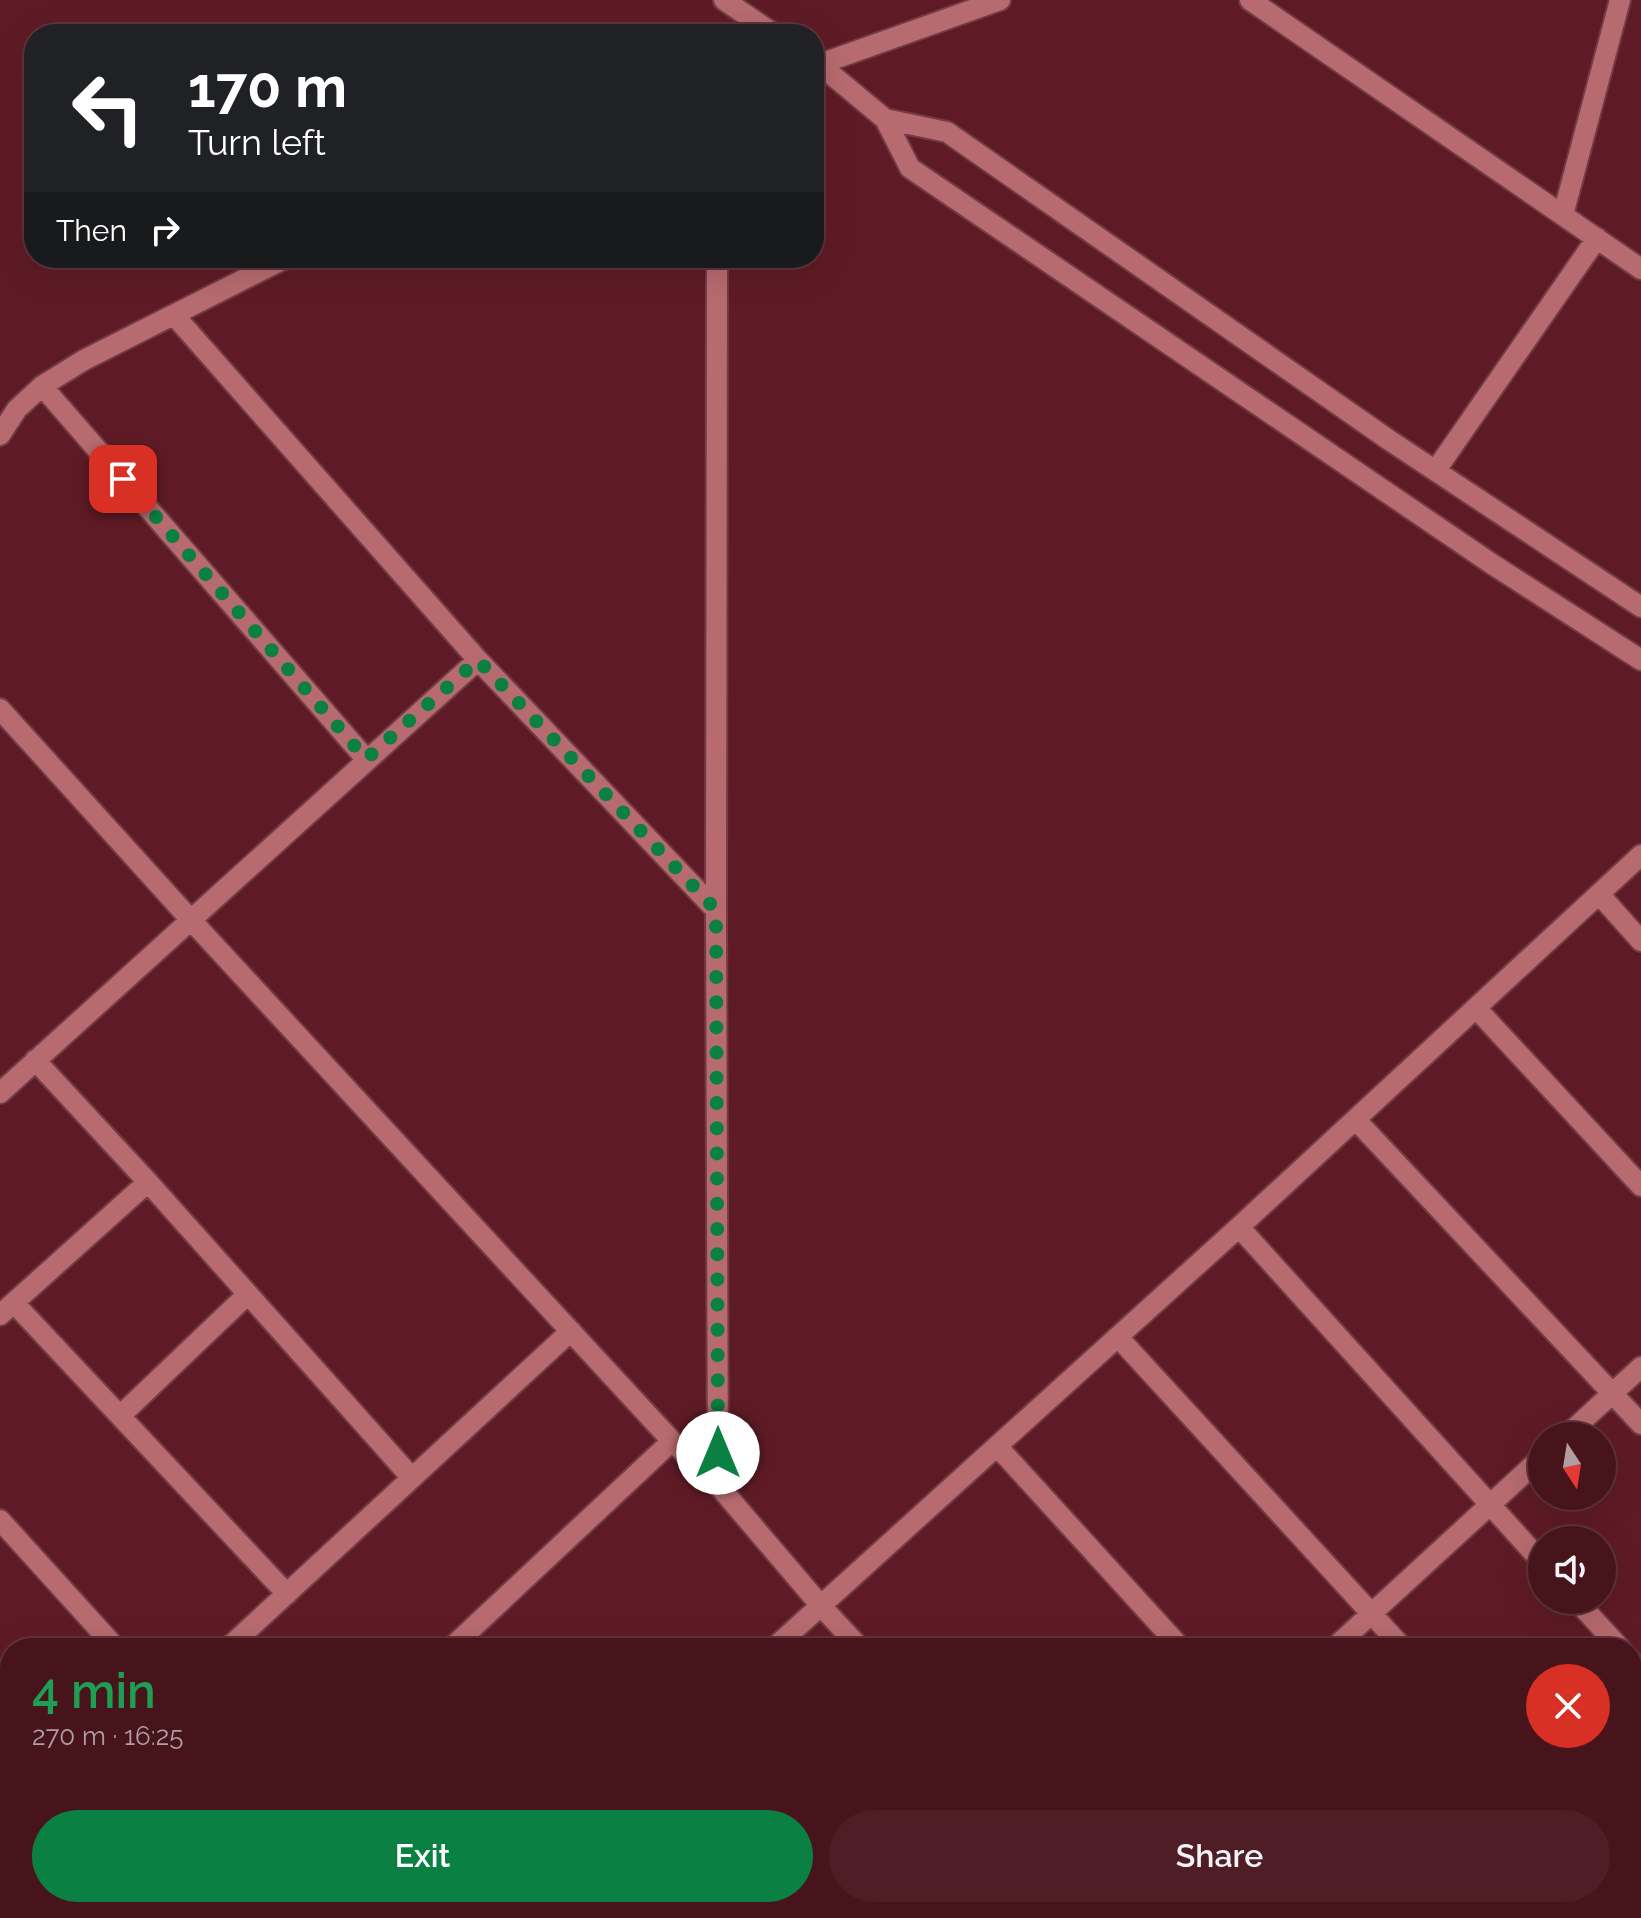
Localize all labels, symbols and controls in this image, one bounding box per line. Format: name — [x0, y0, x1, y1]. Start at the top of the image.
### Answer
text: 170 m — [188, 54, 347, 120]
icon: left — [56, 56, 160, 160]
text: Turn left — [188, 121, 326, 163]
icon: right — [143, 208, 187, 252]
text: Then — [56, 213, 127, 248]
pin — [89, 445, 157, 513]
icon: arrive — [101, 457, 145, 501]
position arrow — [676, 1411, 760, 1495]
north arrow — [1528, 1422, 1616, 1510]
map controls — [1528, 1422, 1616, 1614]
button: sound — [1528, 1526, 1616, 1614]
text: 4 min — [32, 1663, 156, 1719]
button: close — [1526, 1664, 1610, 1748]
text: 270 m · 16:25 — [32, 1721, 183, 1751]
button: Exit — [32, 1810, 813, 1902]
button: Share — [829, 1810, 1610, 1902]

